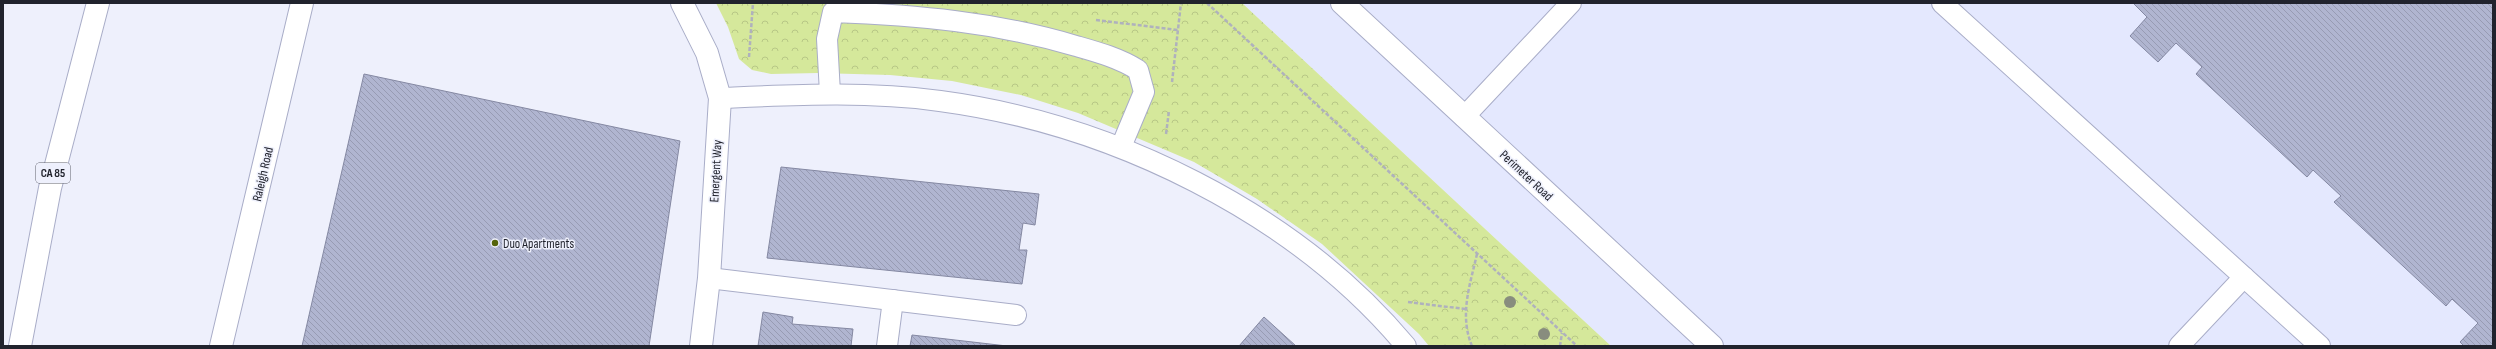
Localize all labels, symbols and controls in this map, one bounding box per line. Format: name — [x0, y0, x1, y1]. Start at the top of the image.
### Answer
street label: Emergent Way — [706, 139, 726, 203]
street label: Raleigh Road — [249, 145, 277, 203]
street label: Perimeter Road — [1496, 147, 1556, 204]
road number: CA 85 — [36, 163, 70, 183]
place label: Duo Apartments — [503, 236, 574, 252]
marker: Duo Apartments — [490, 238, 500, 248]

